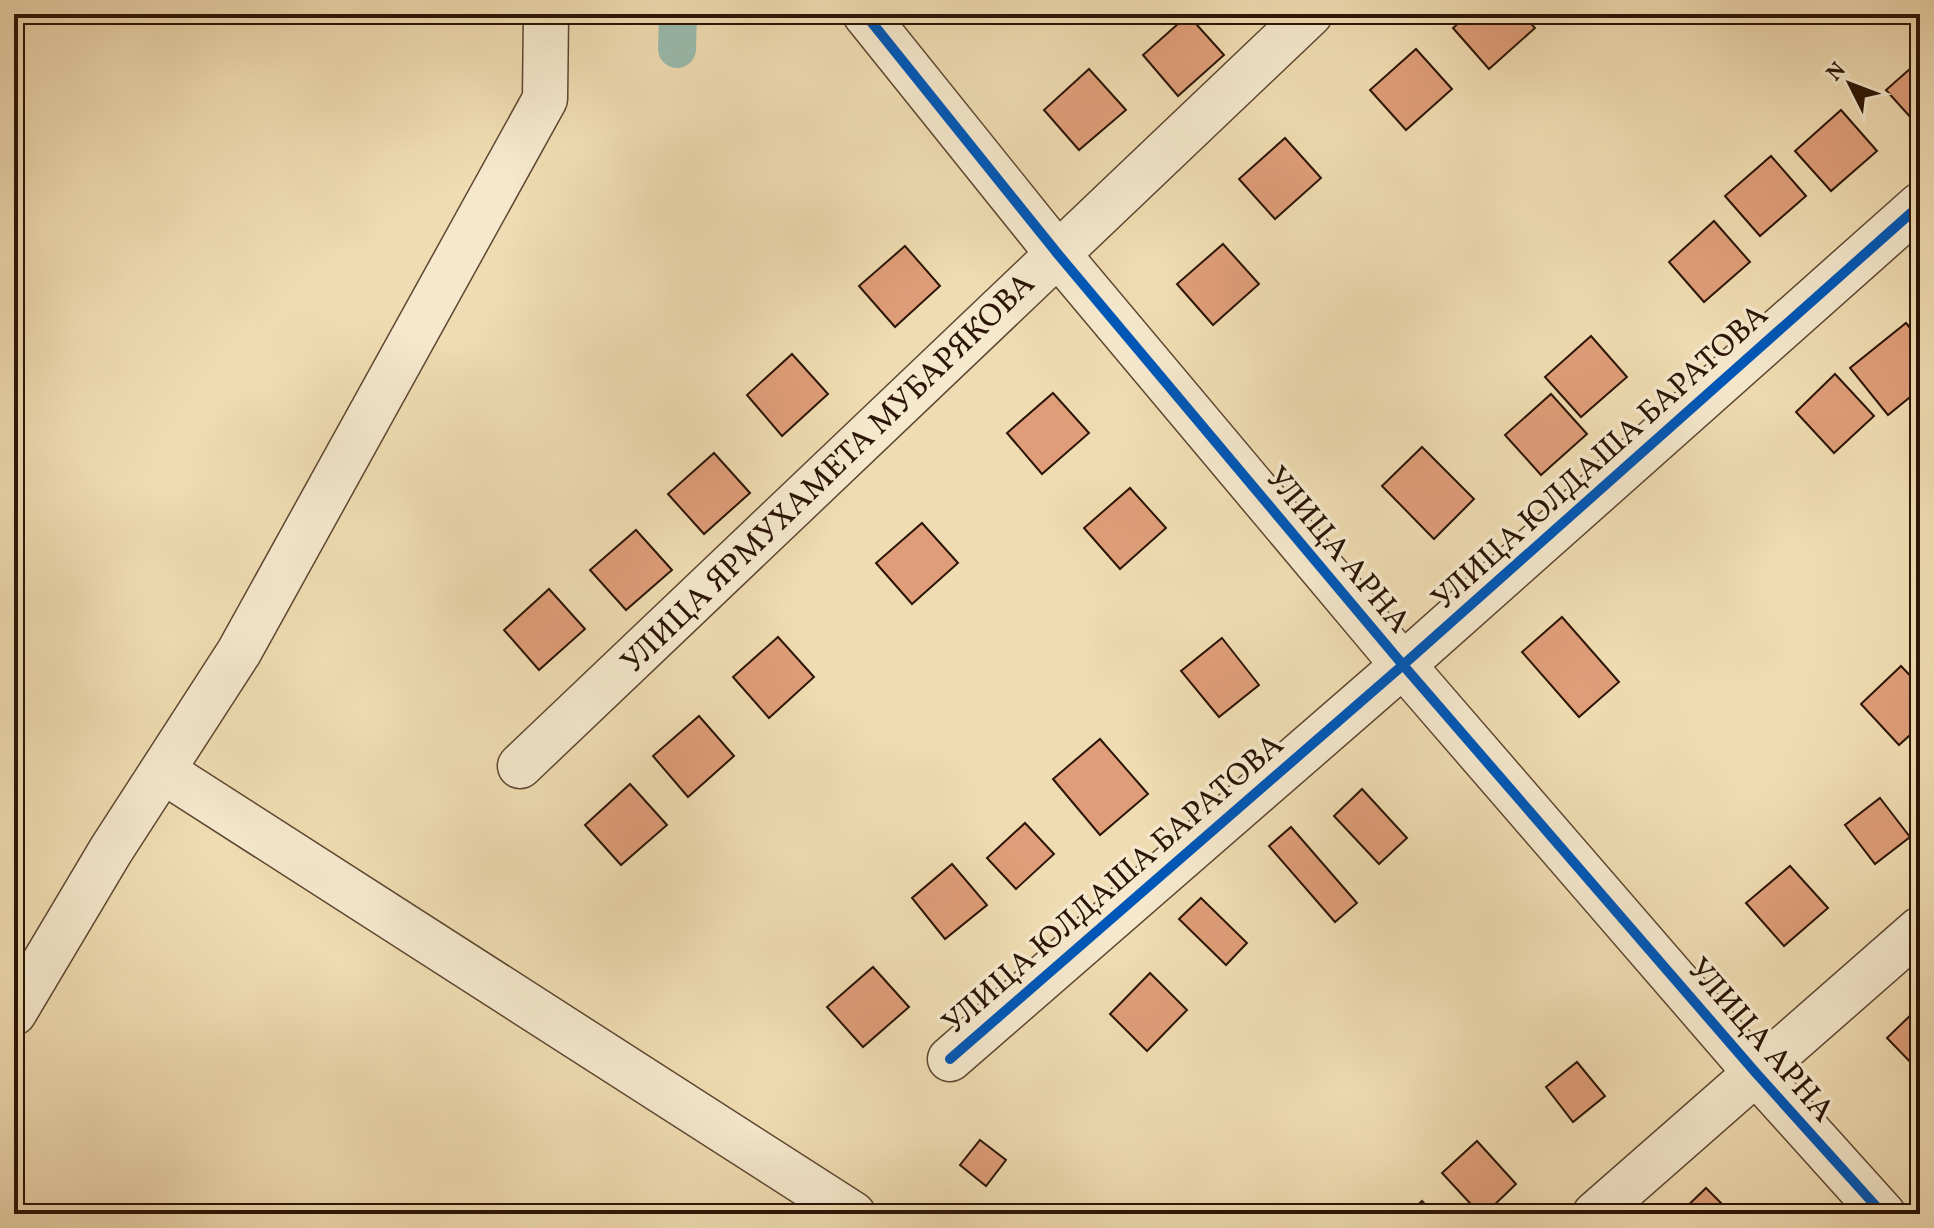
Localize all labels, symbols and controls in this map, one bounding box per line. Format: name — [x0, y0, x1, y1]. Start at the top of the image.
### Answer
north arrow — [1810, 44, 1890, 124]
text: N — [1820, 56, 1854, 89]
street label: УЛИЦА ЯРМУХАМЕТА МУБАРЯКОВА — [612, 264, 1046, 684]
street label: УЛИЦА ЮЛДАША БАРАТОВА — [1423, 295, 1779, 622]
street label: УЛИЦА АРНА — [1254, 458, 1419, 644]
street label: УЛИЦА ЮЛДАША БАРАТОВА — [934, 725, 1294, 1046]
street label: УЛИЦА АРНА — [1676, 949, 1844, 1133]

